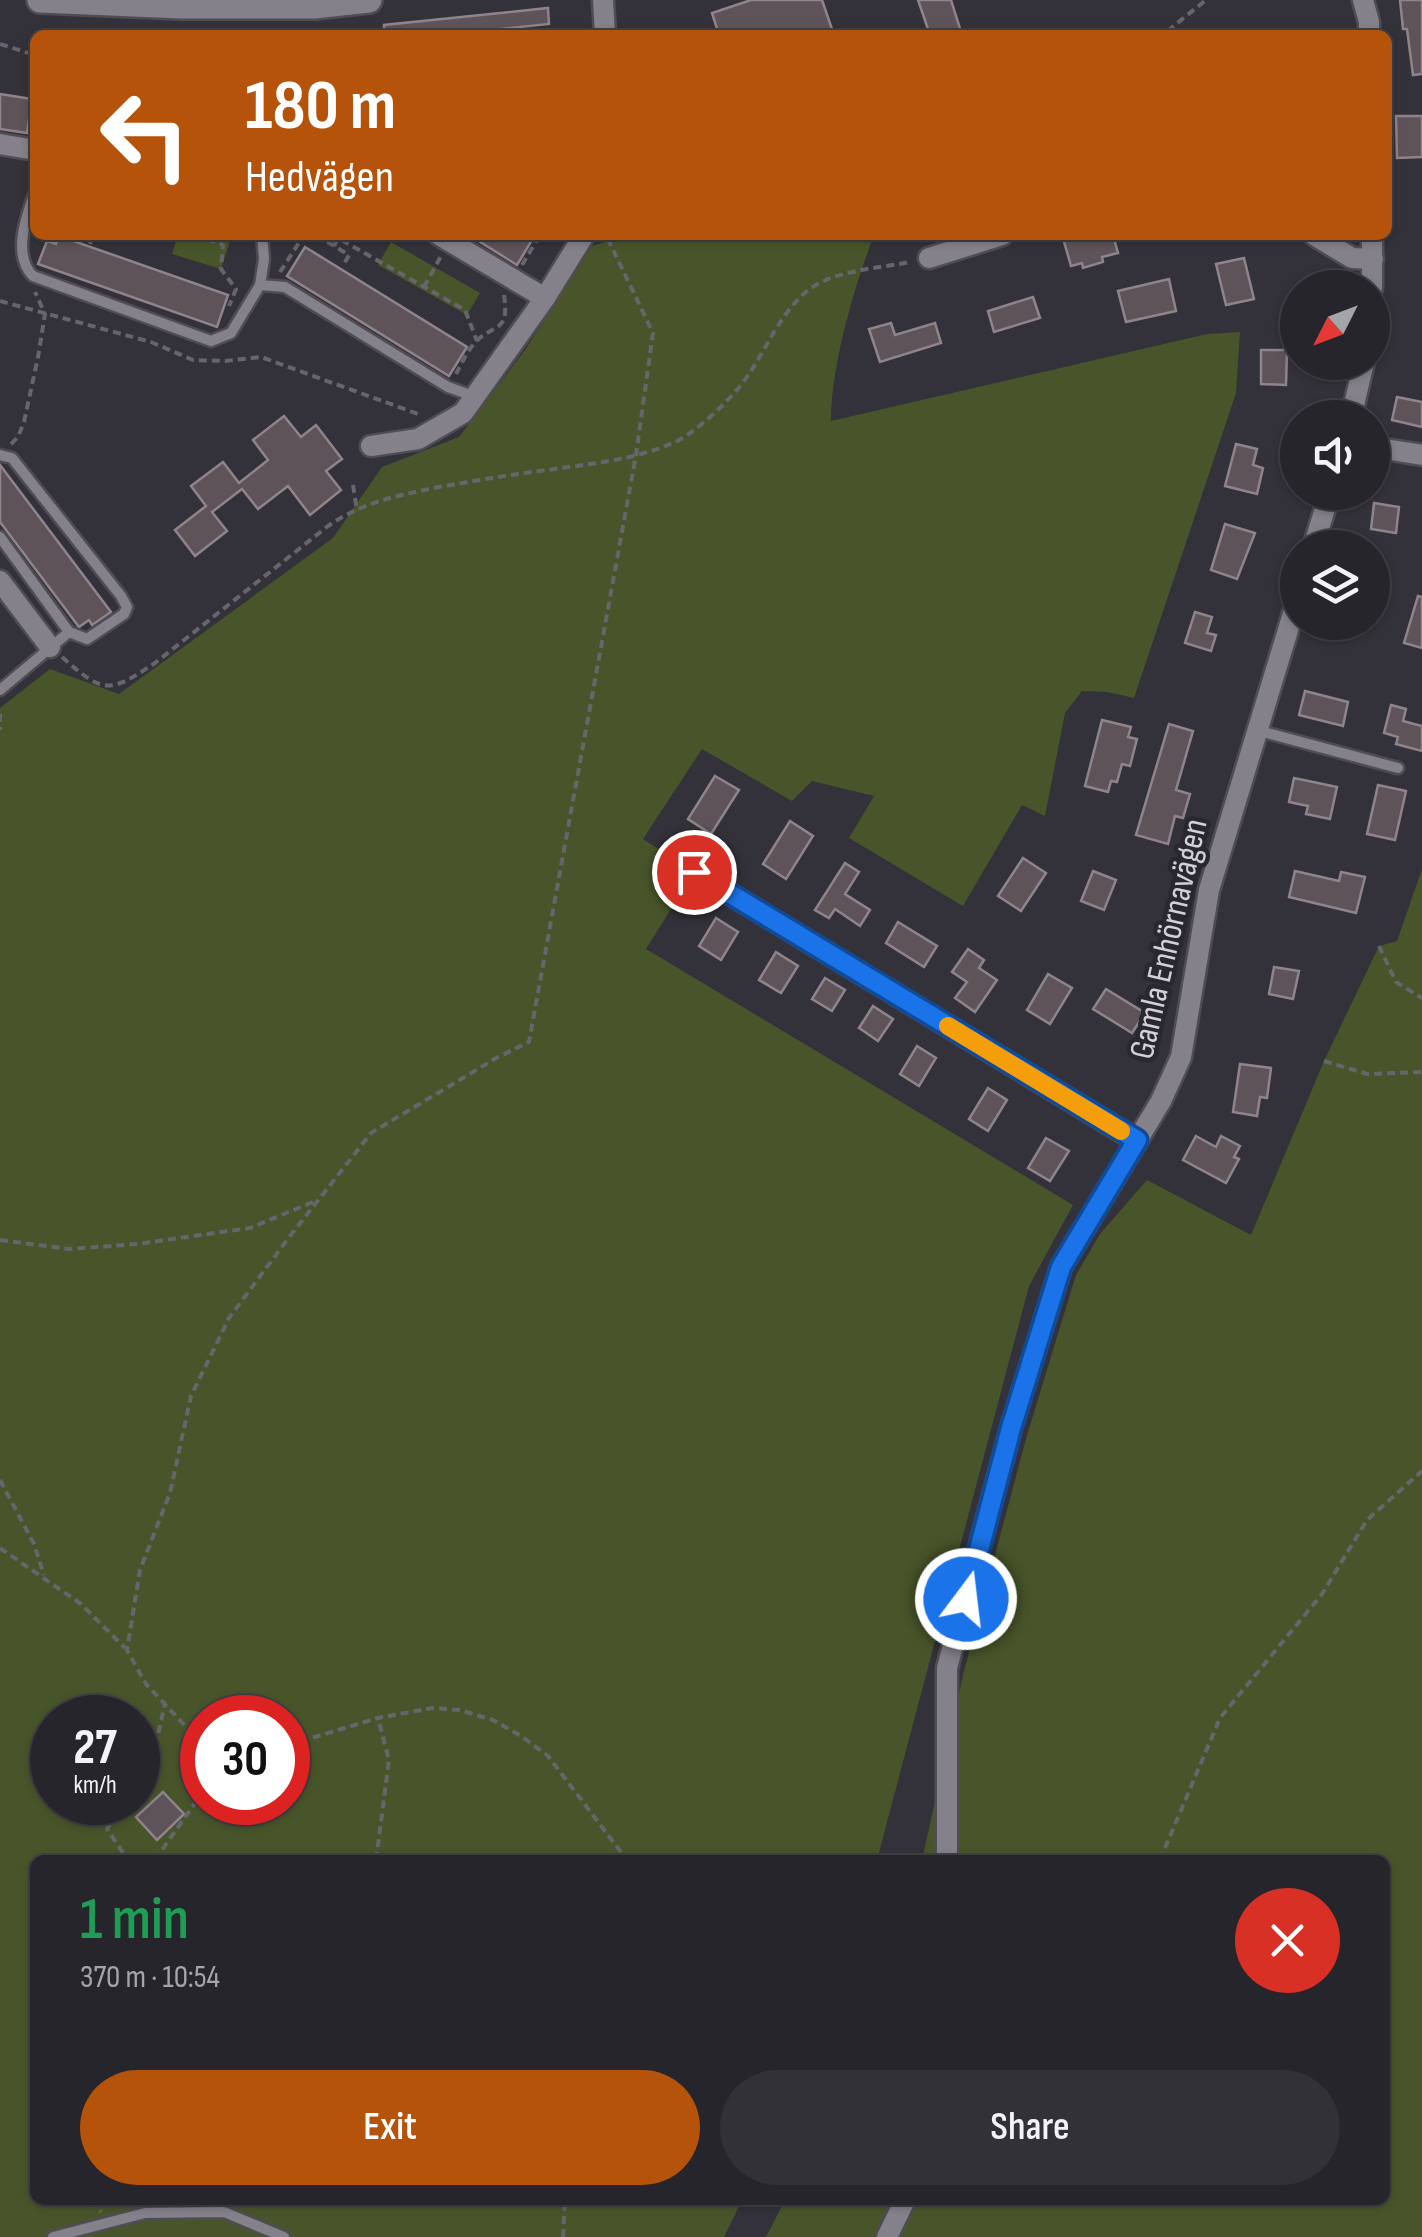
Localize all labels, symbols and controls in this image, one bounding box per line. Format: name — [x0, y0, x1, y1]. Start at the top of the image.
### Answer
text: 180 m — [245, 65, 396, 149]
icon: left — [80, 70, 210, 200]
text: Hedvägen — [245, 150, 394, 205]
north arrow — [1280, 270, 1390, 380]
map controls — [1280, 270, 1390, 640]
button: sound — [1280, 400, 1390, 510]
button: layers — [1280, 530, 1390, 640]
street label: Gamla Enhörnavägen — [1120, 815, 1218, 1063]
pin — [652, 830, 737, 915]
icon: arrive — [667, 845, 722, 900]
position arrow — [914, 1547, 1018, 1651]
speed limit sign: 30 — [180, 1695, 310, 1825]
text: 27 — [73, 1718, 117, 1778]
text: km/h — [73, 1770, 117, 1801]
text: 1 min — [80, 1884, 189, 1956]
button: close — [1235, 1888, 1340, 1993]
text: 370 m · 10:54 — [80, 1958, 220, 1997]
button: Exit — [80, 2070, 700, 2185]
button: Share — [720, 2070, 1340, 2185]

